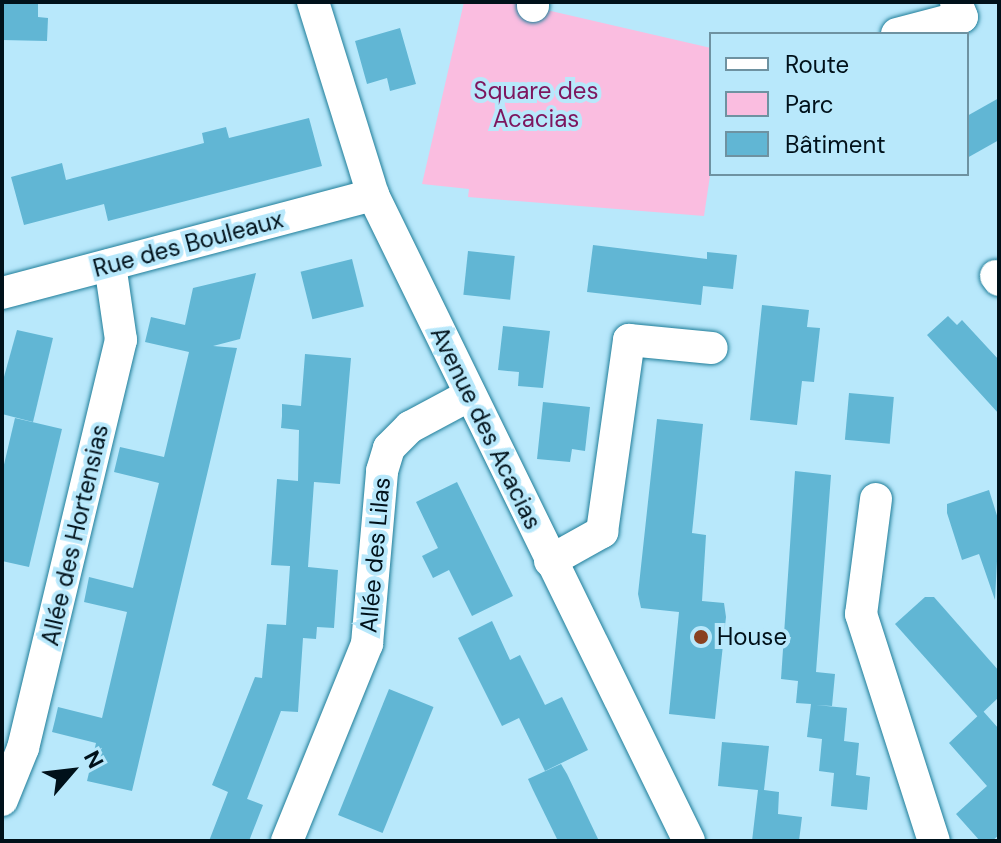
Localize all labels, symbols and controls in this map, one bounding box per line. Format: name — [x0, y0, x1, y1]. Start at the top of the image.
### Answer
legend — [709, 32, 969, 176]
text: Route — [785, 49, 849, 80]
park label: Square des Acacias — [474, 77, 598, 133]
text: Parc — [785, 89, 834, 120]
text: Bâtiment — [785, 129, 886, 160]
street label: Rue des Bouleaux — [90, 205, 286, 283]
street label: Avenue des Acacias — [424, 322, 548, 534]
street label: Allée des Hortensias — [36, 422, 114, 648]
street label: Allée des Lilas — [354, 476, 396, 634]
place label: House — [717, 623, 787, 651]
marker: House — [692, 628, 710, 646]
north arrow — [32, 731, 112, 811]
text: N — [77, 746, 110, 773]

